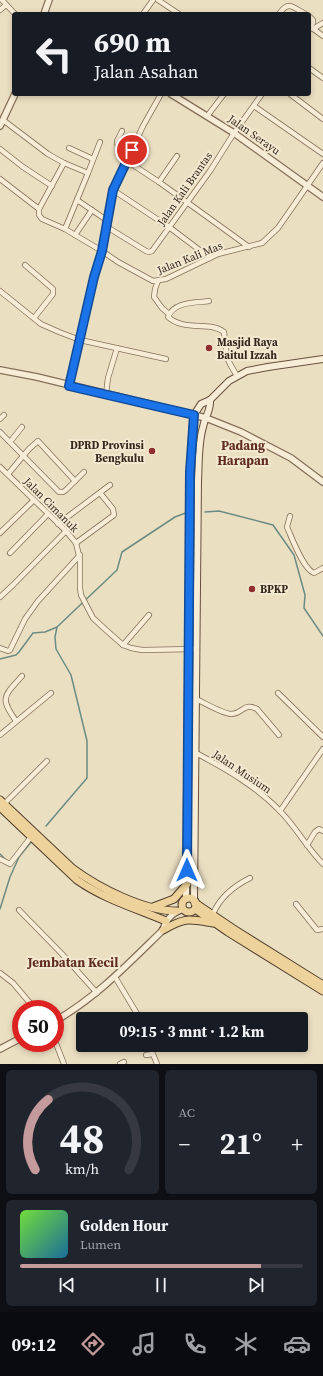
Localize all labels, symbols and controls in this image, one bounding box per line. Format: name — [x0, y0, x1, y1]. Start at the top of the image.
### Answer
text: 690 m — [94, 23, 171, 61]
icon: left — [28, 28, 80, 80]
text: Jalan Asahan — [94, 59, 199, 84]
street label: Jalan Serayu — [224, 111, 284, 159]
pin — [115, 133, 149, 167]
icon: arrive — [121, 139, 143, 161]
street label: Jalan Kali Brantas — [153, 149, 216, 230]
street label: Jalan Kali Mas — [154, 238, 225, 278]
place label: Masjid Raya Baitul Izzah — [217, 335, 278, 363]
marker: Masjid Raya Baitul Izzah — [204, 343, 214, 353]
district label: Padang Harapan — [217, 437, 269, 469]
place label: DPRD Provinsi Bengkulu — [70, 438, 145, 466]
marker: DPRD Provinsi Bengkulu — [147, 446, 157, 456]
street label: Jalan Cimanuk — [20, 474, 82, 536]
place label: BPKP — [260, 582, 288, 597]
marker: BPKP — [247, 584, 257, 594]
street label: Jalan Musium — [209, 746, 274, 797]
position arrow — [166, 849, 208, 891]
district label: Jembatan Kecil — [27, 954, 118, 971]
speed limit sign: 50 — [12, 1000, 64, 1052]
text: 09:15 · 3 mnt · 1.2 km — [120, 1021, 264, 1042]
text: AC — [179, 1104, 195, 1121]
text: 48 — [60, 1110, 105, 1167]
text: 21° — [220, 1123, 262, 1164]
text: − — [179, 1129, 190, 1159]
text: + — [291, 1129, 303, 1159]
text: km/h — [65, 1159, 100, 1179]
text: Golden Hour — [80, 1215, 168, 1236]
text: Lumen — [80, 1236, 121, 1253]
icon: previous — [56, 1274, 78, 1296]
icon: pause — [150, 1274, 172, 1296]
icon: next — [245, 1274, 267, 1296]
icon: directions — [79, 1330, 107, 1358]
icon: music — [130, 1330, 158, 1358]
icon: phone — [181, 1330, 209, 1358]
icon: climate — [232, 1330, 260, 1358]
icon: car — [283, 1330, 311, 1358]
text: 09:12 — [12, 1332, 56, 1357]

